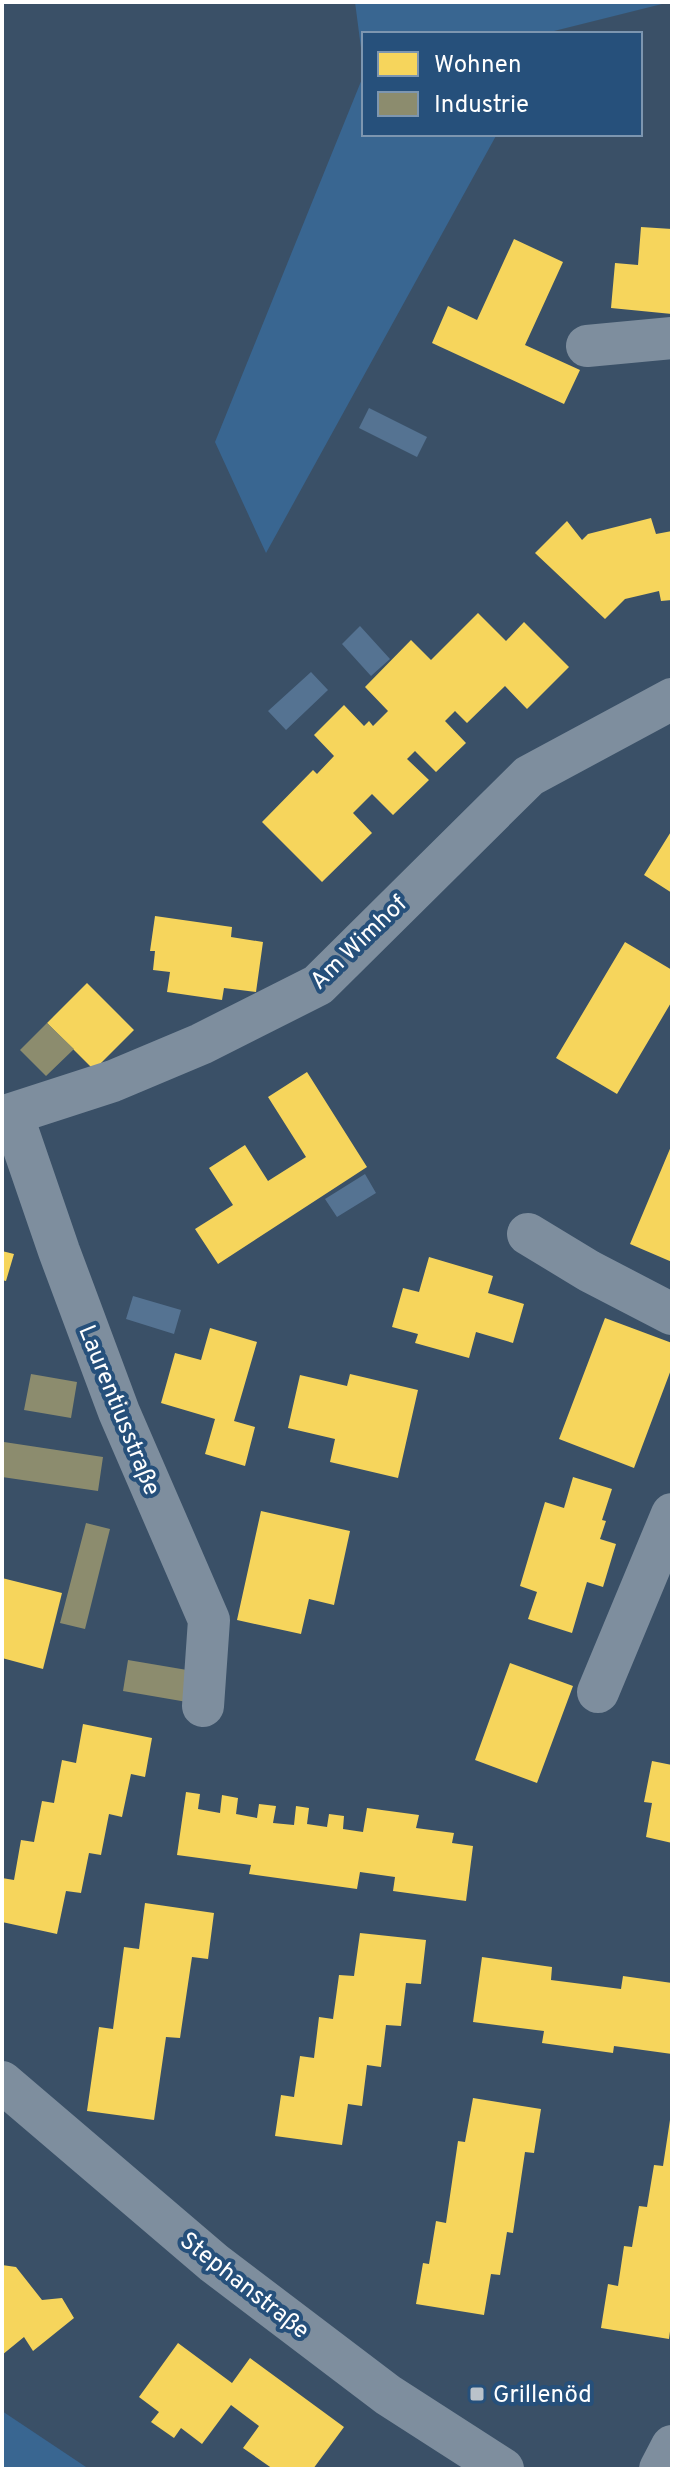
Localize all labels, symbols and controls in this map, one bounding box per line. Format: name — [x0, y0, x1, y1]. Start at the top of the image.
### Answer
legend — [362, 32, 642, 136]
text: Wohnen — [434, 51, 521, 81]
text: Industrie — [434, 91, 529, 121]
street label: Am Wimhof — [305, 890, 414, 997]
street label: Laurentiusstraße — [70, 1321, 166, 1500]
street label: Stephanstraße — [173, 2227, 315, 2347]
place label: Grillenöd — [493, 2381, 592, 2411]
marker: Grillenöd — [468, 2385, 486, 2403]

